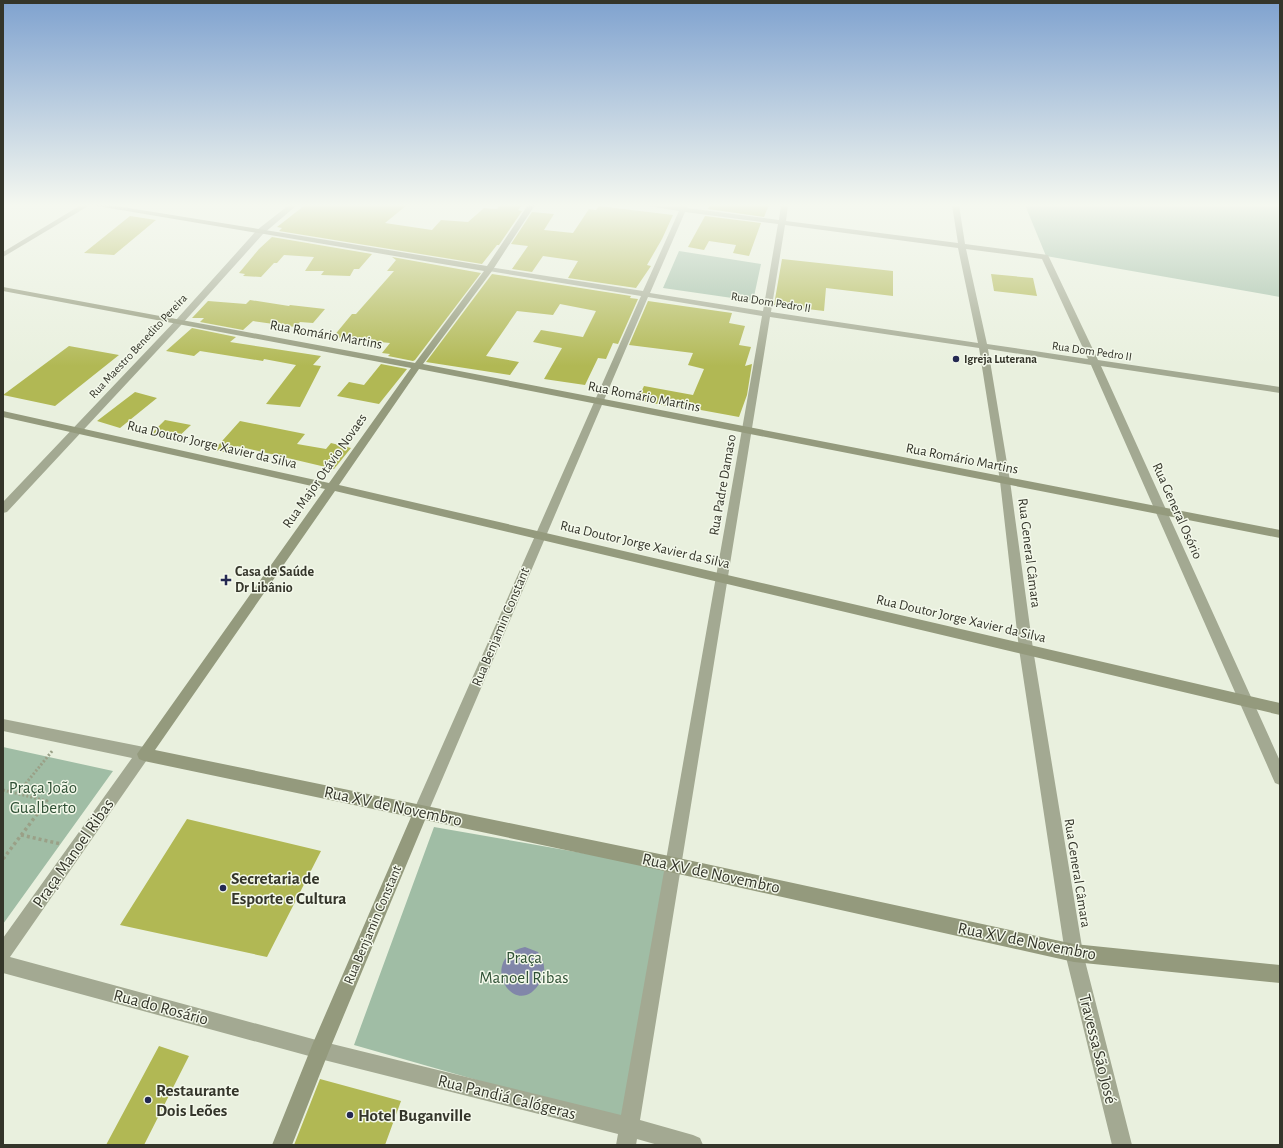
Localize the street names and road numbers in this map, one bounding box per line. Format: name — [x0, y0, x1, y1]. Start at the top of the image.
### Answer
street label: Rua Dom Pedro II — [730, 290, 812, 314]
street label: Rua Maestro Benedito Pereira — [87, 291, 190, 400]
street label: Rua Romário Martins — [269, 318, 383, 352]
street label: Rua Dom Pedro II — [1051, 339, 1133, 363]
street label: Rua Romário Martins — [587, 379, 701, 415]
street label: Rua Major Otávio Novaes — [280, 411, 370, 531]
street label: Rua Doutor Jorge Xavier da Silva — [126, 419, 299, 471]
street label: Rua Padre Damaso — [707, 433, 739, 537]
street label: Rua Romário Martins — [905, 441, 1019, 477]
street label: Rua General Osório — [1149, 461, 1205, 561]
street label: Rua General Câmara — [1015, 497, 1043, 609]
street label: Rua Doutor Jorge Xavier da Silva — [559, 519, 732, 571]
street label: Rua Benjamin Constant — [470, 565, 533, 688]
street label: Rua Doutor Jorge Xavier da Silva — [875, 593, 1048, 645]
street label: Rua XV de Novembro — [323, 783, 463, 829]
street label: Praça Manoel Ribas — [29, 796, 117, 910]
street label: Rua General Câmara — [1061, 817, 1093, 929]
street label: Rua XV de Novembro — [641, 850, 781, 896]
street label: Rua Benjamin Constant — [342, 863, 405, 986]
street label: Rua XV de Novembro — [956, 919, 1098, 963]
street label: Rua do Rosário — [112, 986, 210, 1028]
street label: Travessa São José — [1076, 992, 1120, 1106]
street label: Rua Pandiá Calógeras — [436, 1072, 578, 1122]

